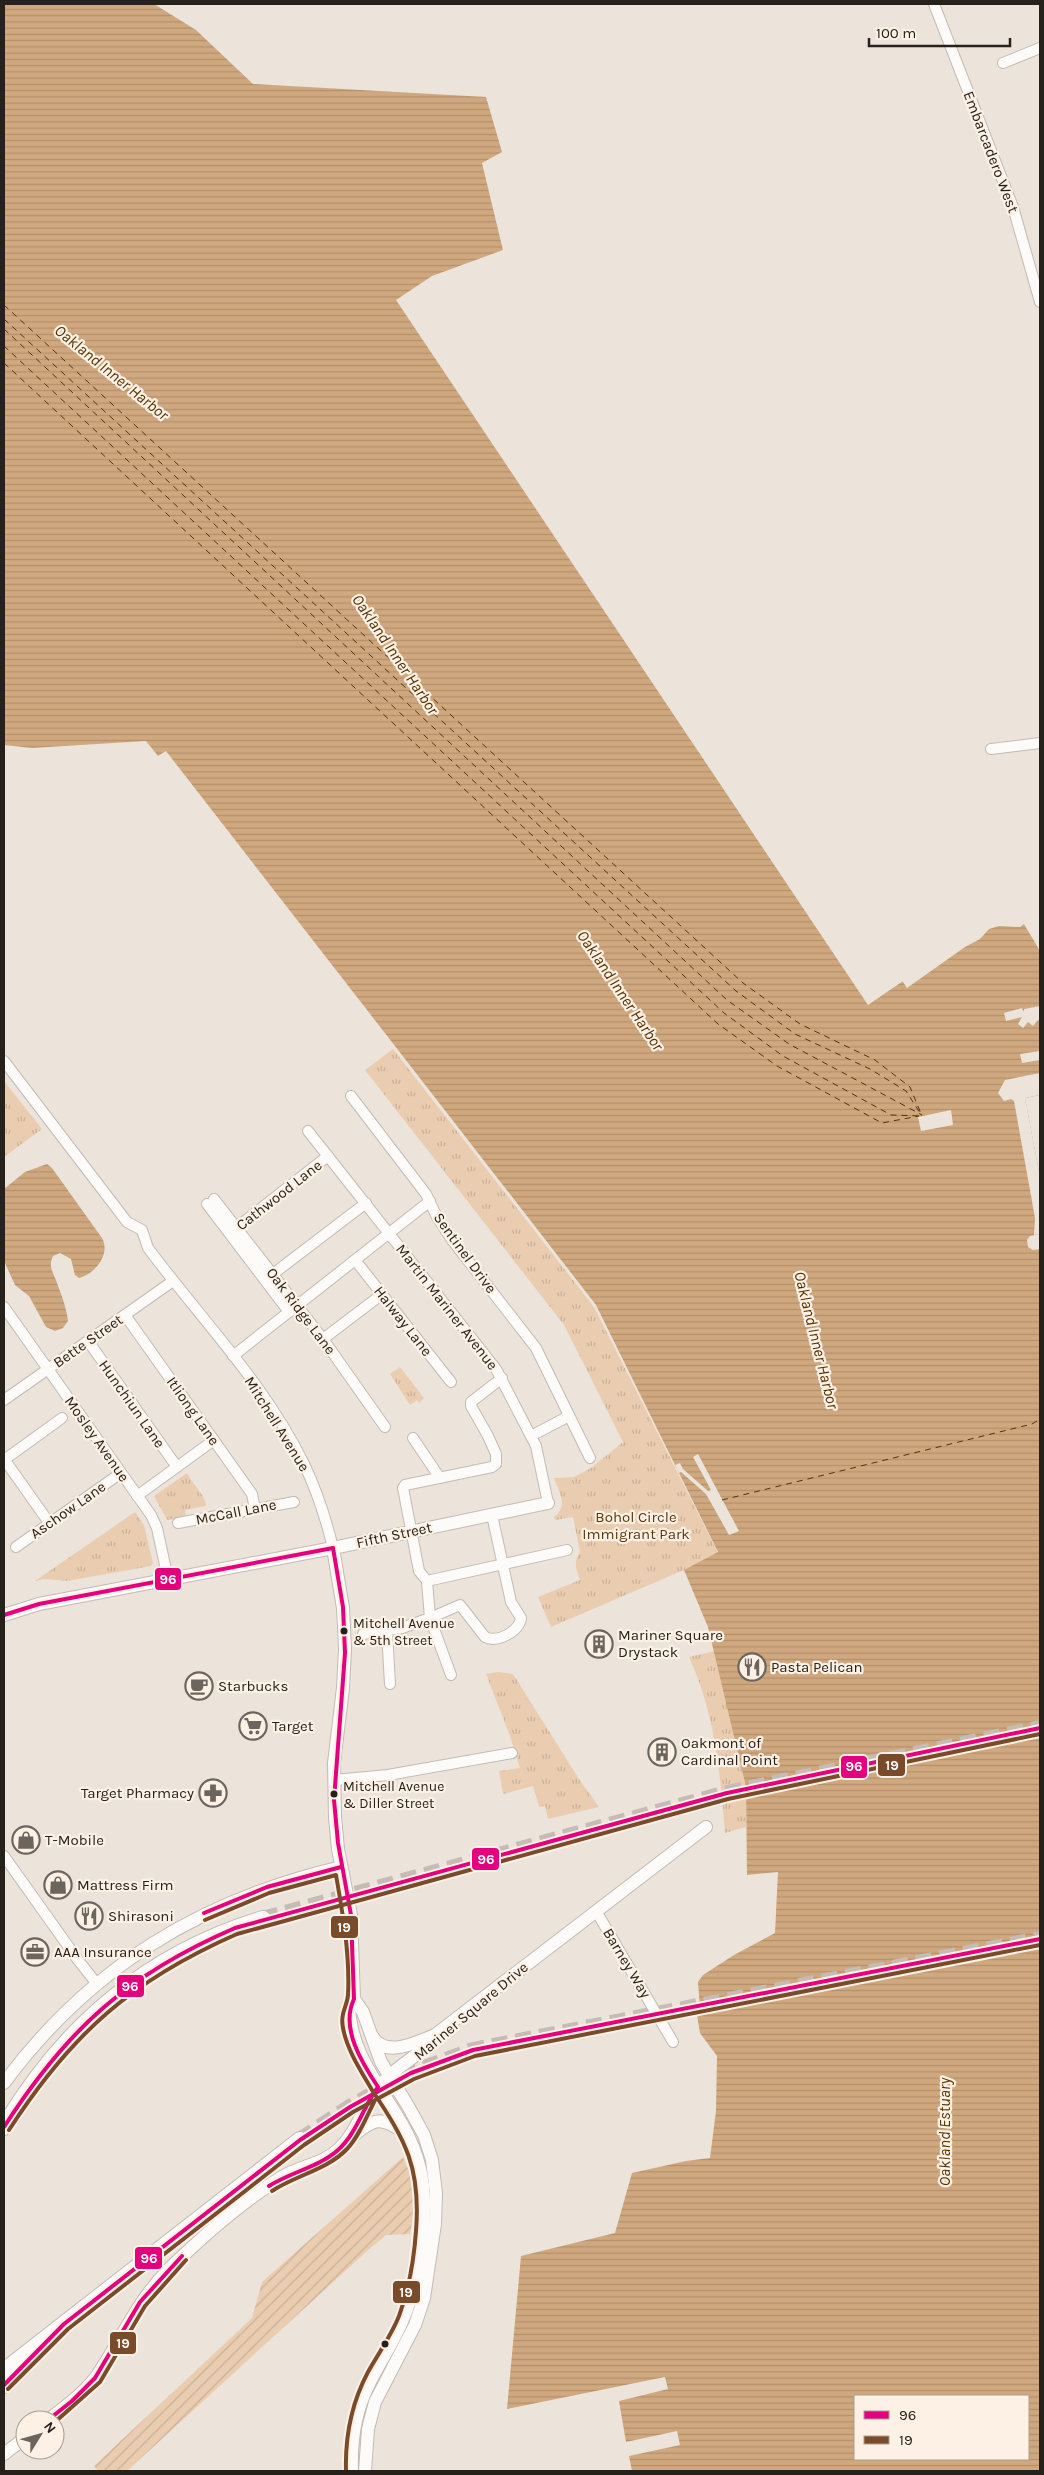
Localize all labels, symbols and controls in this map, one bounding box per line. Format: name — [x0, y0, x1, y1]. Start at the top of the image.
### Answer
scale bar — [869, 15, 1010, 47]
text: 100 m — [876, 24, 916, 42]
street label: Embarcadero West — [959, 89, 1023, 216]
water label: Oakland Inner Harbor — [51, 321, 173, 424]
water label: Oakland Inner Harbor — [348, 591, 443, 718]
water label: Oakland Inner Harbor — [573, 927, 668, 1054]
street label: Cathwood Lane — [233, 1156, 325, 1234]
street label: Sentinel Drive — [430, 1209, 500, 1297]
street label: Martin Mariner Avenue — [392, 1240, 502, 1374]
street label: Oak Ridge Lane — [262, 1264, 340, 1358]
water label: Oakland Inner Harbor — [790, 1269, 843, 1411]
street label: Halway Lane — [370, 1282, 436, 1360]
street label: Bette Street — [50, 1310, 127, 1372]
street label: Hunchiun Lane — [95, 1357, 169, 1451]
street label: Itliong Lane — [163, 1373, 223, 1449]
street label: Mitchell Avenue — [241, 1373, 313, 1475]
street label: Mosley Avenue — [61, 1393, 133, 1485]
street label: Aschow Lane — [27, 1477, 109, 1543]
street label: McCall Lane — [194, 1495, 278, 1529]
park label: Bohol Circle Immigrant Park — [582, 1508, 690, 1543]
street label: Fifth Street — [355, 1518, 434, 1552]
line badge: 96 — [154, 1567, 182, 1591]
text: 96 — [159, 1571, 177, 1588]
place label: Mitchell Avenue & 5th Street — [353, 1615, 454, 1649]
marker: Mitchell Avenue & 5th Street — [339, 1626, 349, 1636]
place label: Mariner Square Drystack — [618, 1626, 723, 1661]
building icon: Mariner Square Drystack — [584, 1629, 614, 1659]
restaurant icon: Pasta Pelican — [737, 1652, 767, 1682]
place label: Pasta Pelican — [771, 1658, 863, 1676]
cafe icon: Starbucks — [184, 1671, 214, 1701]
place label: Starbucks — [218, 1677, 288, 1695]
supermarket icon: Target — [238, 1711, 268, 1741]
place label: Target — [272, 1717, 314, 1735]
place label: Oakmont of Cardinal Point — [681, 1734, 778, 1769]
building icon: Oakmont of Cardinal Point — [647, 1737, 677, 1767]
line badge: 19 — [877, 1753, 906, 1777]
line badge: 96 — [840, 1755, 868, 1779]
text: 19 — [885, 1757, 899, 1774]
text: 96 — [845, 1758, 863, 1775]
pharmacy icon: Target Pharmacy — [198, 1778, 228, 1808]
place label: Mitchell Avenue & Diller Street — [343, 1778, 444, 1812]
place label: Target Pharmacy — [81, 1784, 194, 1802]
marker: Mitchell Avenue & Diller Street — [329, 1789, 339, 1799]
shop icon: T-Mobile — [11, 1825, 41, 1855]
place label: T-Mobile — [45, 1831, 104, 1849]
line badge: 96 — [471, 1847, 500, 1871]
text: 96 — [477, 1851, 495, 1868]
shop icon: Mattress Firm — [43, 1870, 73, 1900]
place label: Mattress Firm — [77, 1876, 173, 1894]
restaurant icon: Shirasoni — [74, 1901, 104, 1931]
place label: Shirasoni — [108, 1907, 174, 1925]
line badge: 19 — [330, 1915, 359, 1939]
text: 19 — [337, 1919, 351, 1936]
street label: Barney Way — [599, 1925, 655, 2001]
office icon: AAA Insurance — [20, 1937, 50, 1967]
place label: AAA Insurance — [54, 1943, 152, 1961]
street label: Mariner Square Drive — [410, 1958, 532, 2064]
line badge: 96 — [116, 1974, 145, 1998]
text: 96 — [121, 1978, 139, 1995]
water label: Oakland Estuary — [935, 2077, 954, 2186]
line badge: 96 — [134, 2246, 163, 2270]
text: 96 — [140, 2250, 158, 2267]
line badge: 19 — [392, 2280, 421, 2304]
text: 19 — [399, 2284, 413, 2301]
line badge: 19 — [109, 2331, 137, 2355]
text: 19 — [116, 2335, 130, 2352]
unlabelled marker — [380, 2339, 390, 2349]
legend — [854, 2395, 1029, 2460]
text: 96 — [899, 2406, 916, 2424]
north arrow — [15, 2410, 65, 2460]
text: N — [40, 2418, 60, 2437]
text: 19 — [899, 2431, 913, 2449]

